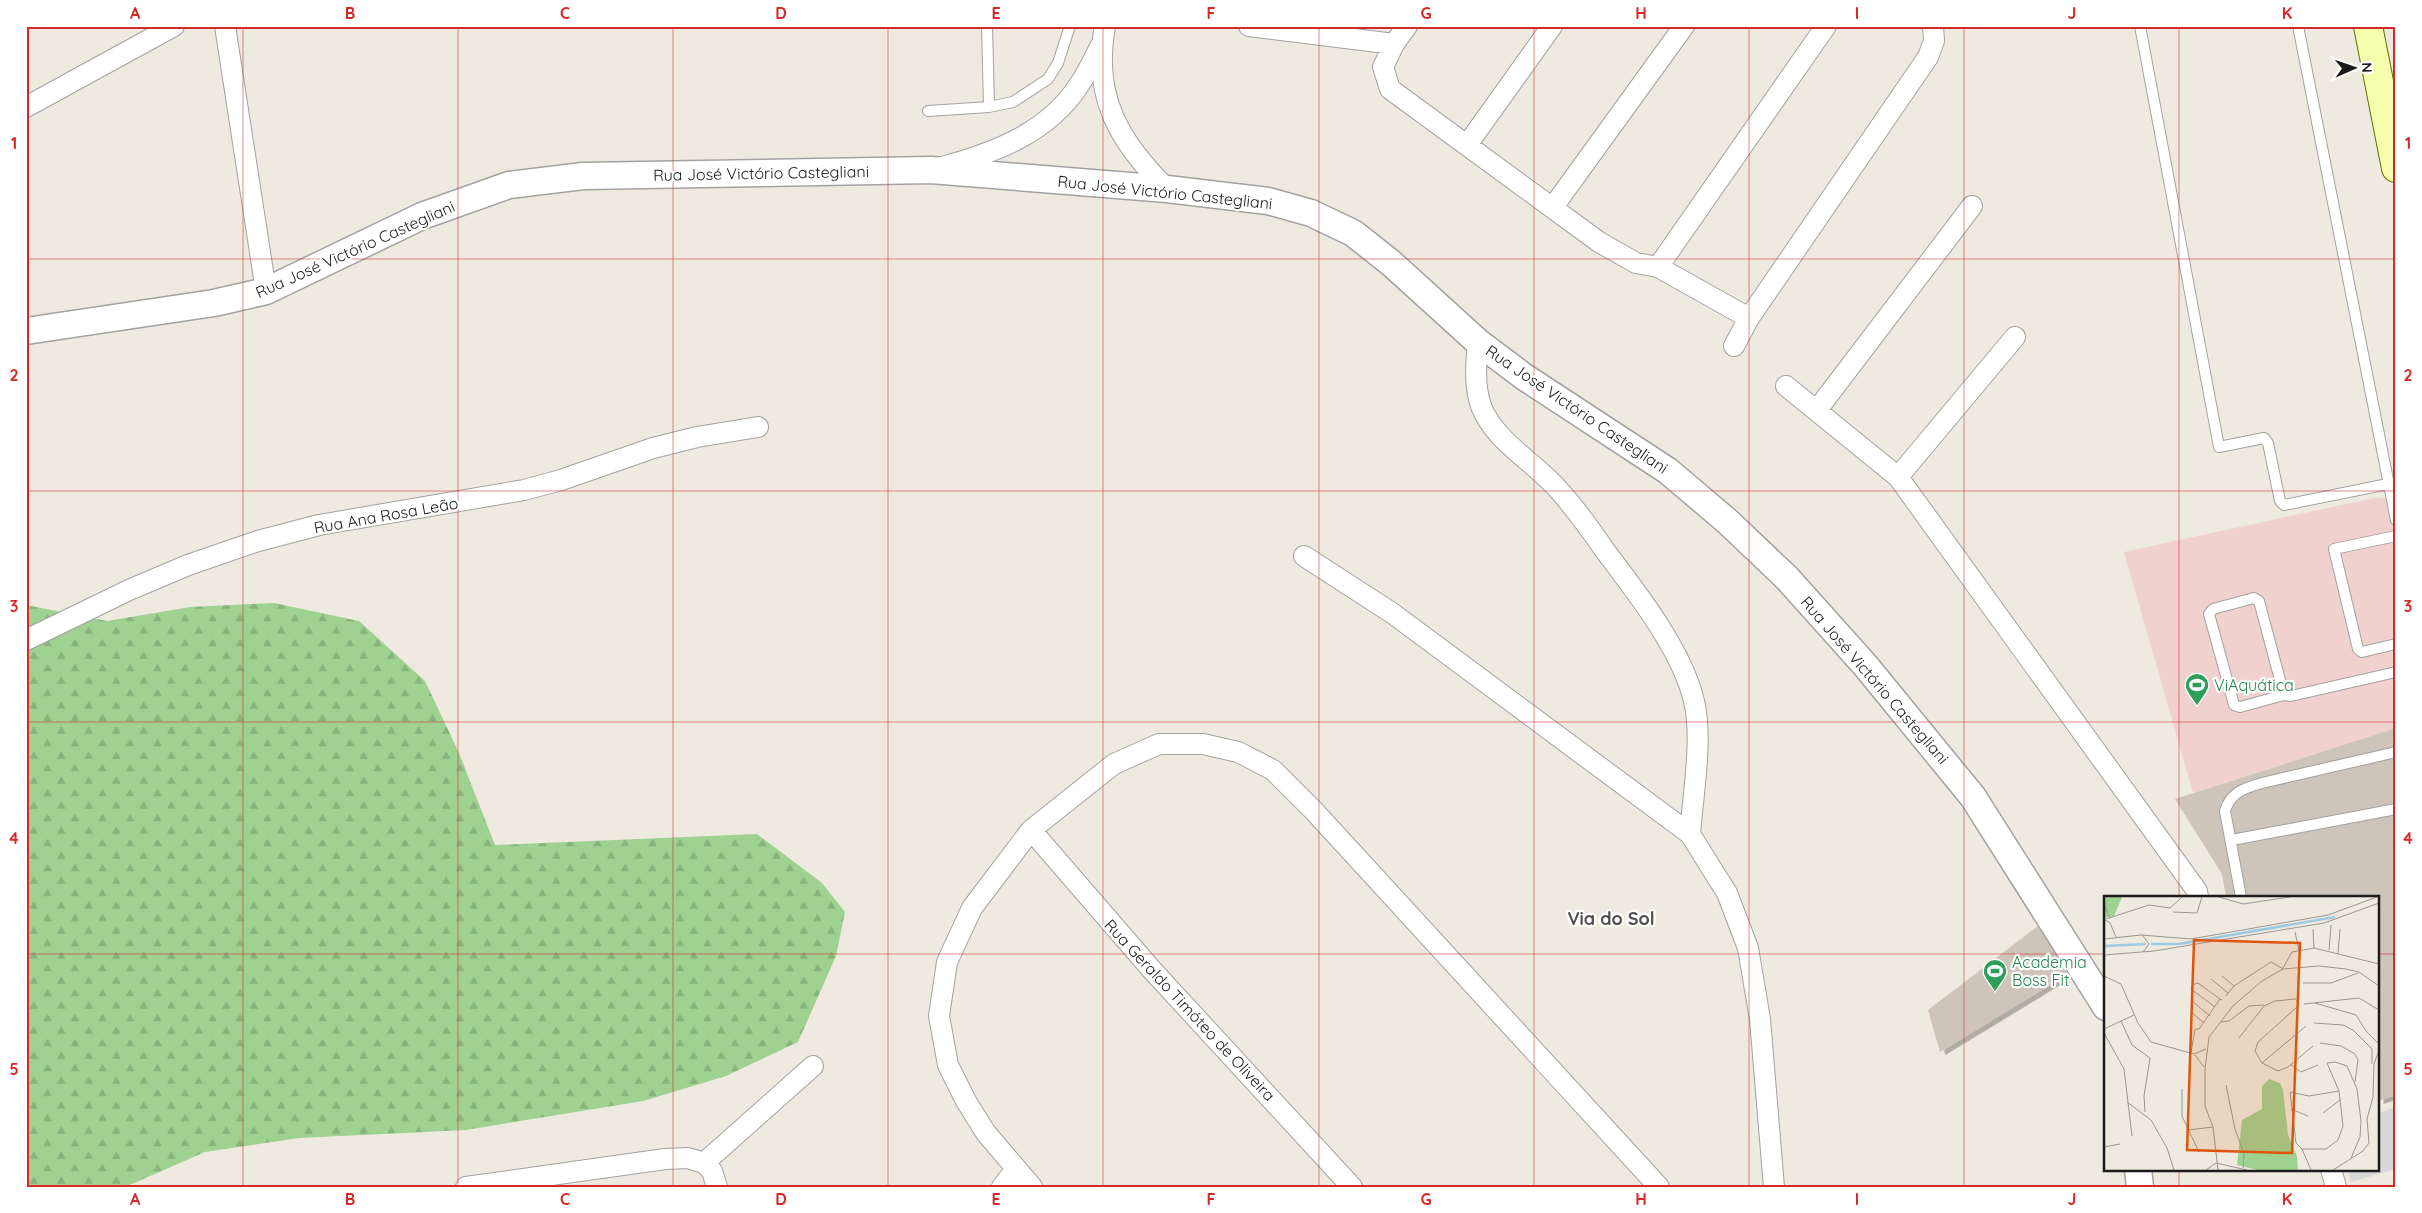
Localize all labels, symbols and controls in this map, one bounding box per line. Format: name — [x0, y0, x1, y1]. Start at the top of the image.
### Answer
text: A — [130, 3, 141, 23]
text: B — [345, 3, 355, 23]
text: C — [560, 3, 570, 23]
text: D — [775, 3, 787, 23]
text: E — [991, 3, 1001, 23]
text: F — [1207, 3, 1216, 23]
text: G — [1420, 3, 1432, 23]
text: H — [1635, 3, 1647, 23]
text: I — [1855, 3, 1859, 23]
text: J — [2068, 3, 2076, 23]
text: K — [2282, 3, 2292, 23]
north arrow — [2330, 42, 2380, 92]
text: N — [2358, 62, 2376, 73]
text: 1 — [11, 133, 17, 153]
text: 1 — [2405, 133, 2411, 153]
street label: Rua José Victório Castegliani — [653, 161, 869, 185]
street label: Rua José Victório Castegliani — [1057, 171, 1273, 213]
street label: Rua José Victório Castegliani — [252, 196, 458, 302]
street label: Rua José Victório Castegliani — [1482, 340, 1672, 478]
text: 2 — [9, 365, 19, 385]
text: 2 — [2403, 365, 2413, 385]
street label: Rua Ana Rosa Leão — [312, 492, 460, 538]
street label: Rua José Victório Castegliani — [1797, 592, 1953, 768]
text: 3 — [10, 596, 18, 616]
text: 3 — [2404, 596, 2412, 616]
sports icon: ViAquática — [2184, 672, 2210, 706]
place label: ViAquática — [2214, 675, 2294, 695]
text: 4 — [9, 828, 19, 848]
text: 4 — [2403, 828, 2413, 848]
inset map — [2104, 896, 2380, 1170]
district label: Via do Sol — [1567, 907, 1655, 930]
street label: Rua Geraldo Timóteo de Oliveira — [1100, 915, 1280, 1105]
place label: Academia Boss Fit — [2012, 952, 2087, 990]
sports icon: Academia Boss Fit — [1982, 958, 2008, 992]
text: 5 — [9, 1059, 19, 1079]
text: 5 — [2403, 1059, 2413, 1079]
text: A — [130, 1189, 141, 1209]
text: B — [345, 1189, 355, 1209]
text: C — [560, 1189, 570, 1209]
text: D — [775, 1189, 787, 1209]
text: E — [991, 1189, 1001, 1209]
text: F — [1207, 1189, 1216, 1209]
text: G — [1420, 1189, 1432, 1209]
text: H — [1635, 1189, 1647, 1209]
text: I — [1855, 1189, 1859, 1209]
text: J — [2068, 1189, 2076, 1209]
text: K — [2282, 1189, 2292, 1209]

